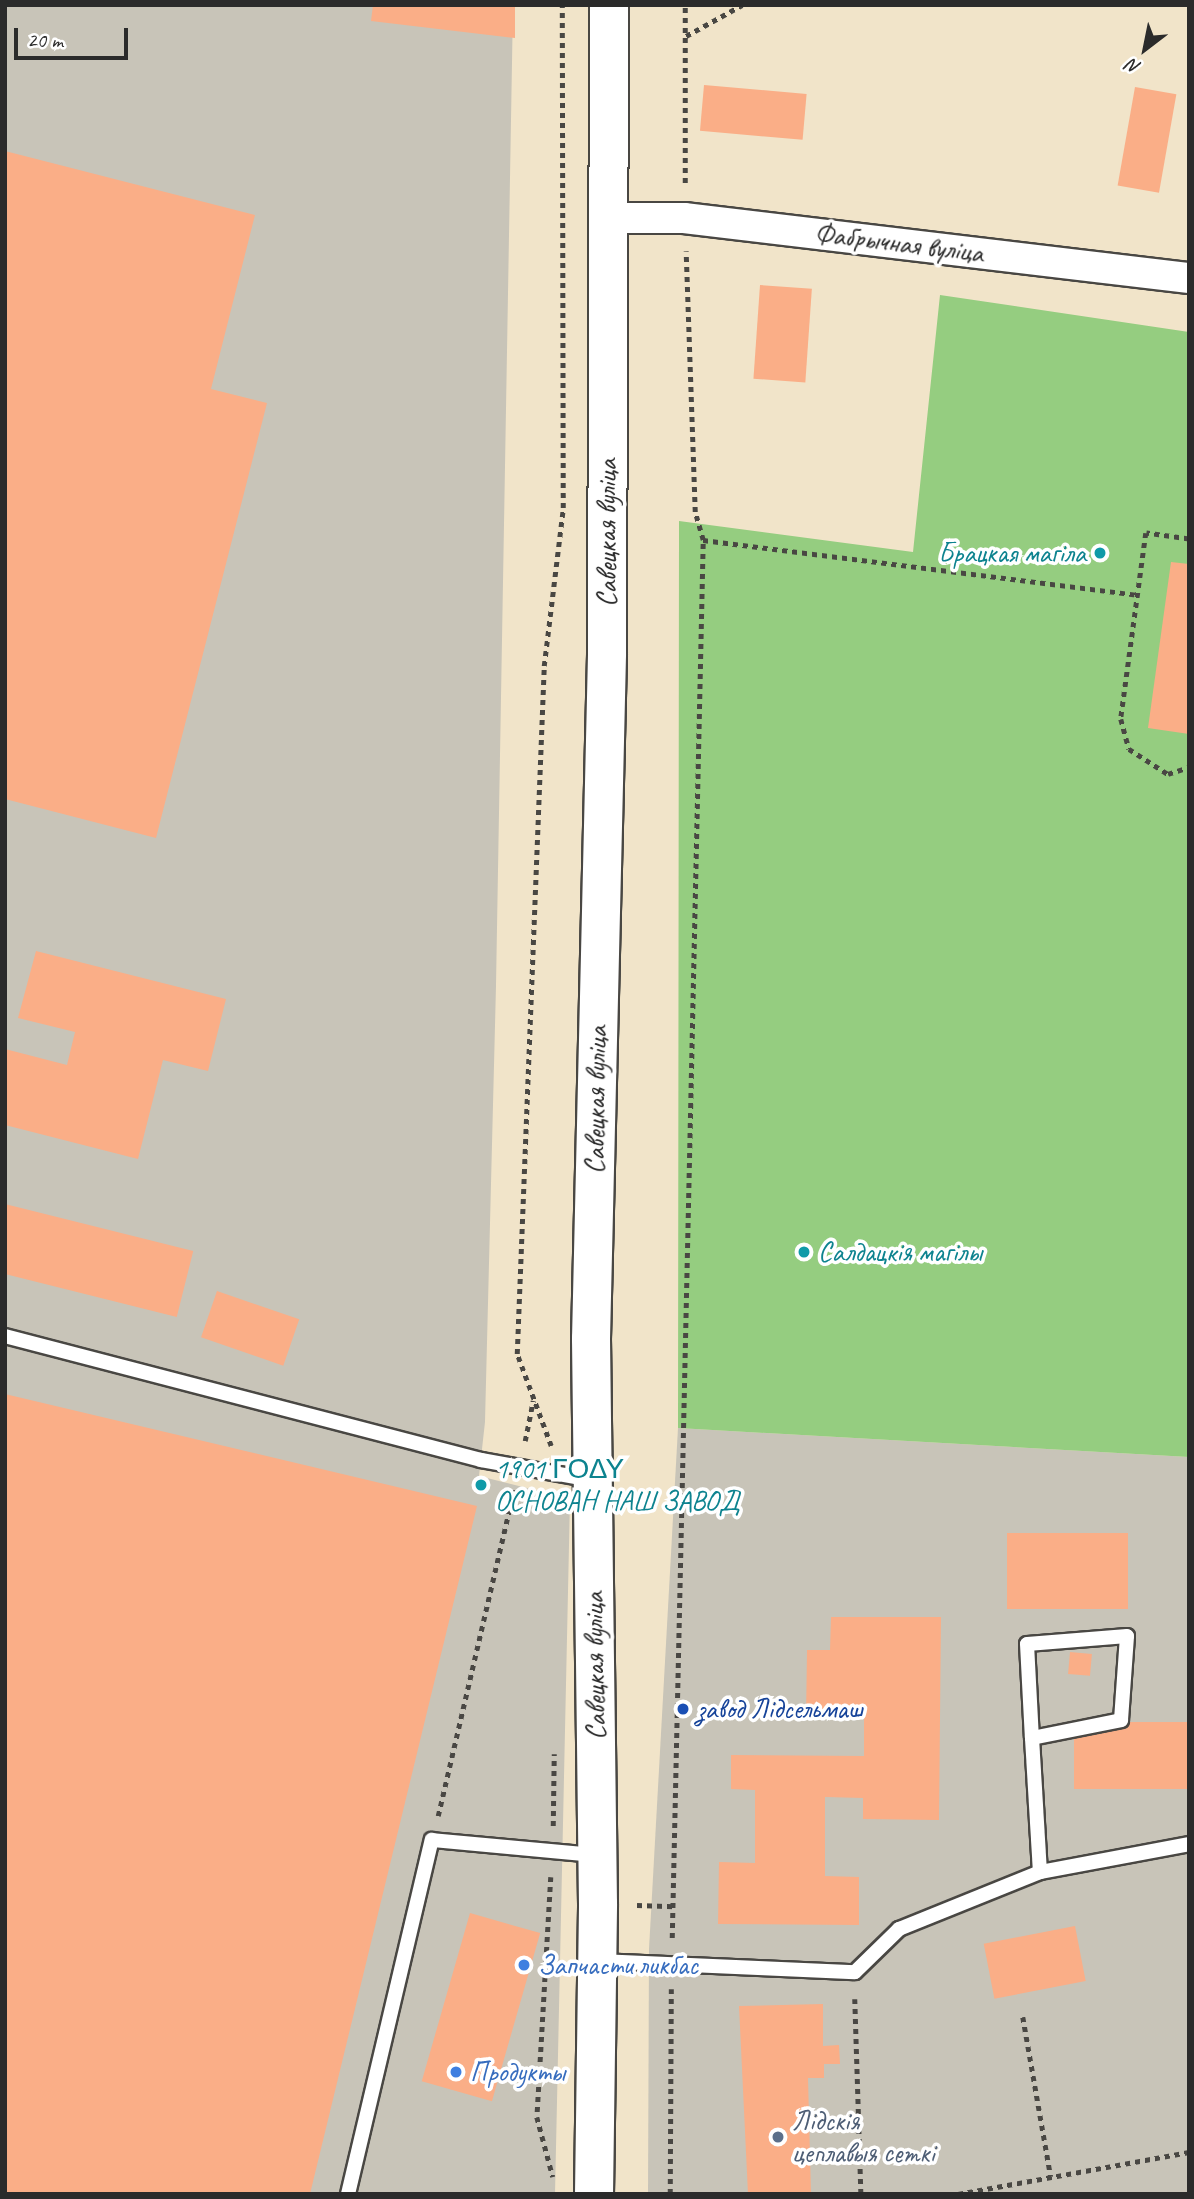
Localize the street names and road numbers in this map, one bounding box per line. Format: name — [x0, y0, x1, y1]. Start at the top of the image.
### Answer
street label: Фабрычная вуліца — [814, 216, 984, 270]
street label: Савецкая вуліца — [590, 459, 624, 607]
street label: Савецкая вуліца — [578, 1026, 614, 1174]
street label: Савецкая вуліца — [577, 1592, 613, 1740]

